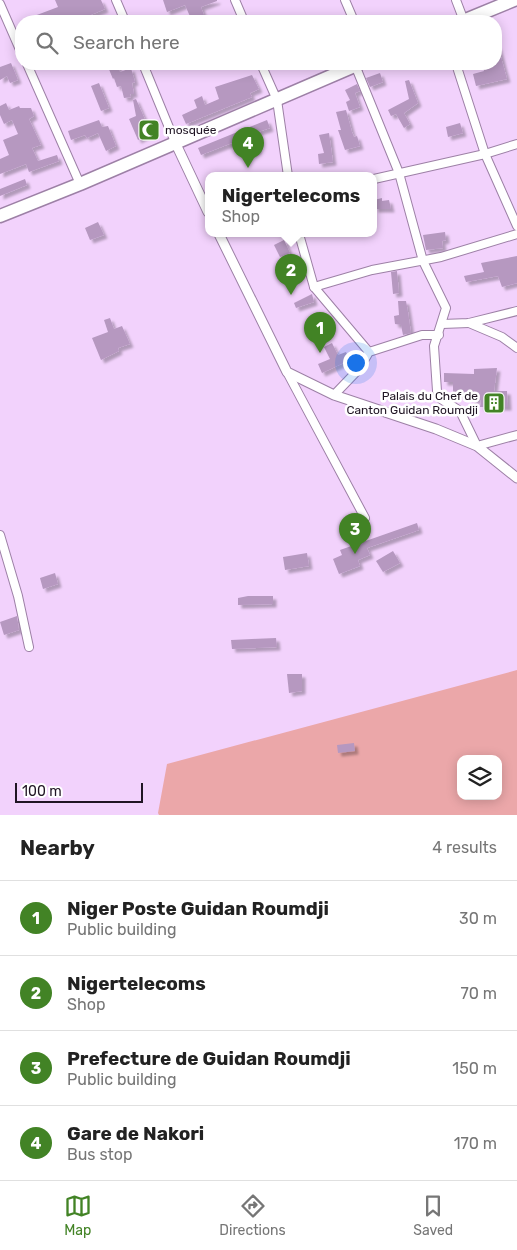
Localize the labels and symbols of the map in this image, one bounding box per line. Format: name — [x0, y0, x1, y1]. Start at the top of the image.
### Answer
mosque icon: mosquée — [137, 118, 161, 142]
place label: mosquée — [165, 123, 217, 137]
pin: 4 — [232, 127, 264, 168]
pin: 2 — [275, 254, 307, 295]
pin: 1 — [304, 312, 336, 353]
your location — [343, 350, 369, 376]
place label: Palais du Chef de Canton Guidan Roumdji — [346, 389, 478, 417]
building icon: Palais du Chef de Canton Guidan Roumdji — [482, 391, 506, 415]
pin: 3 — [339, 513, 371, 554]
scale bar — [15, 780, 142, 803]

